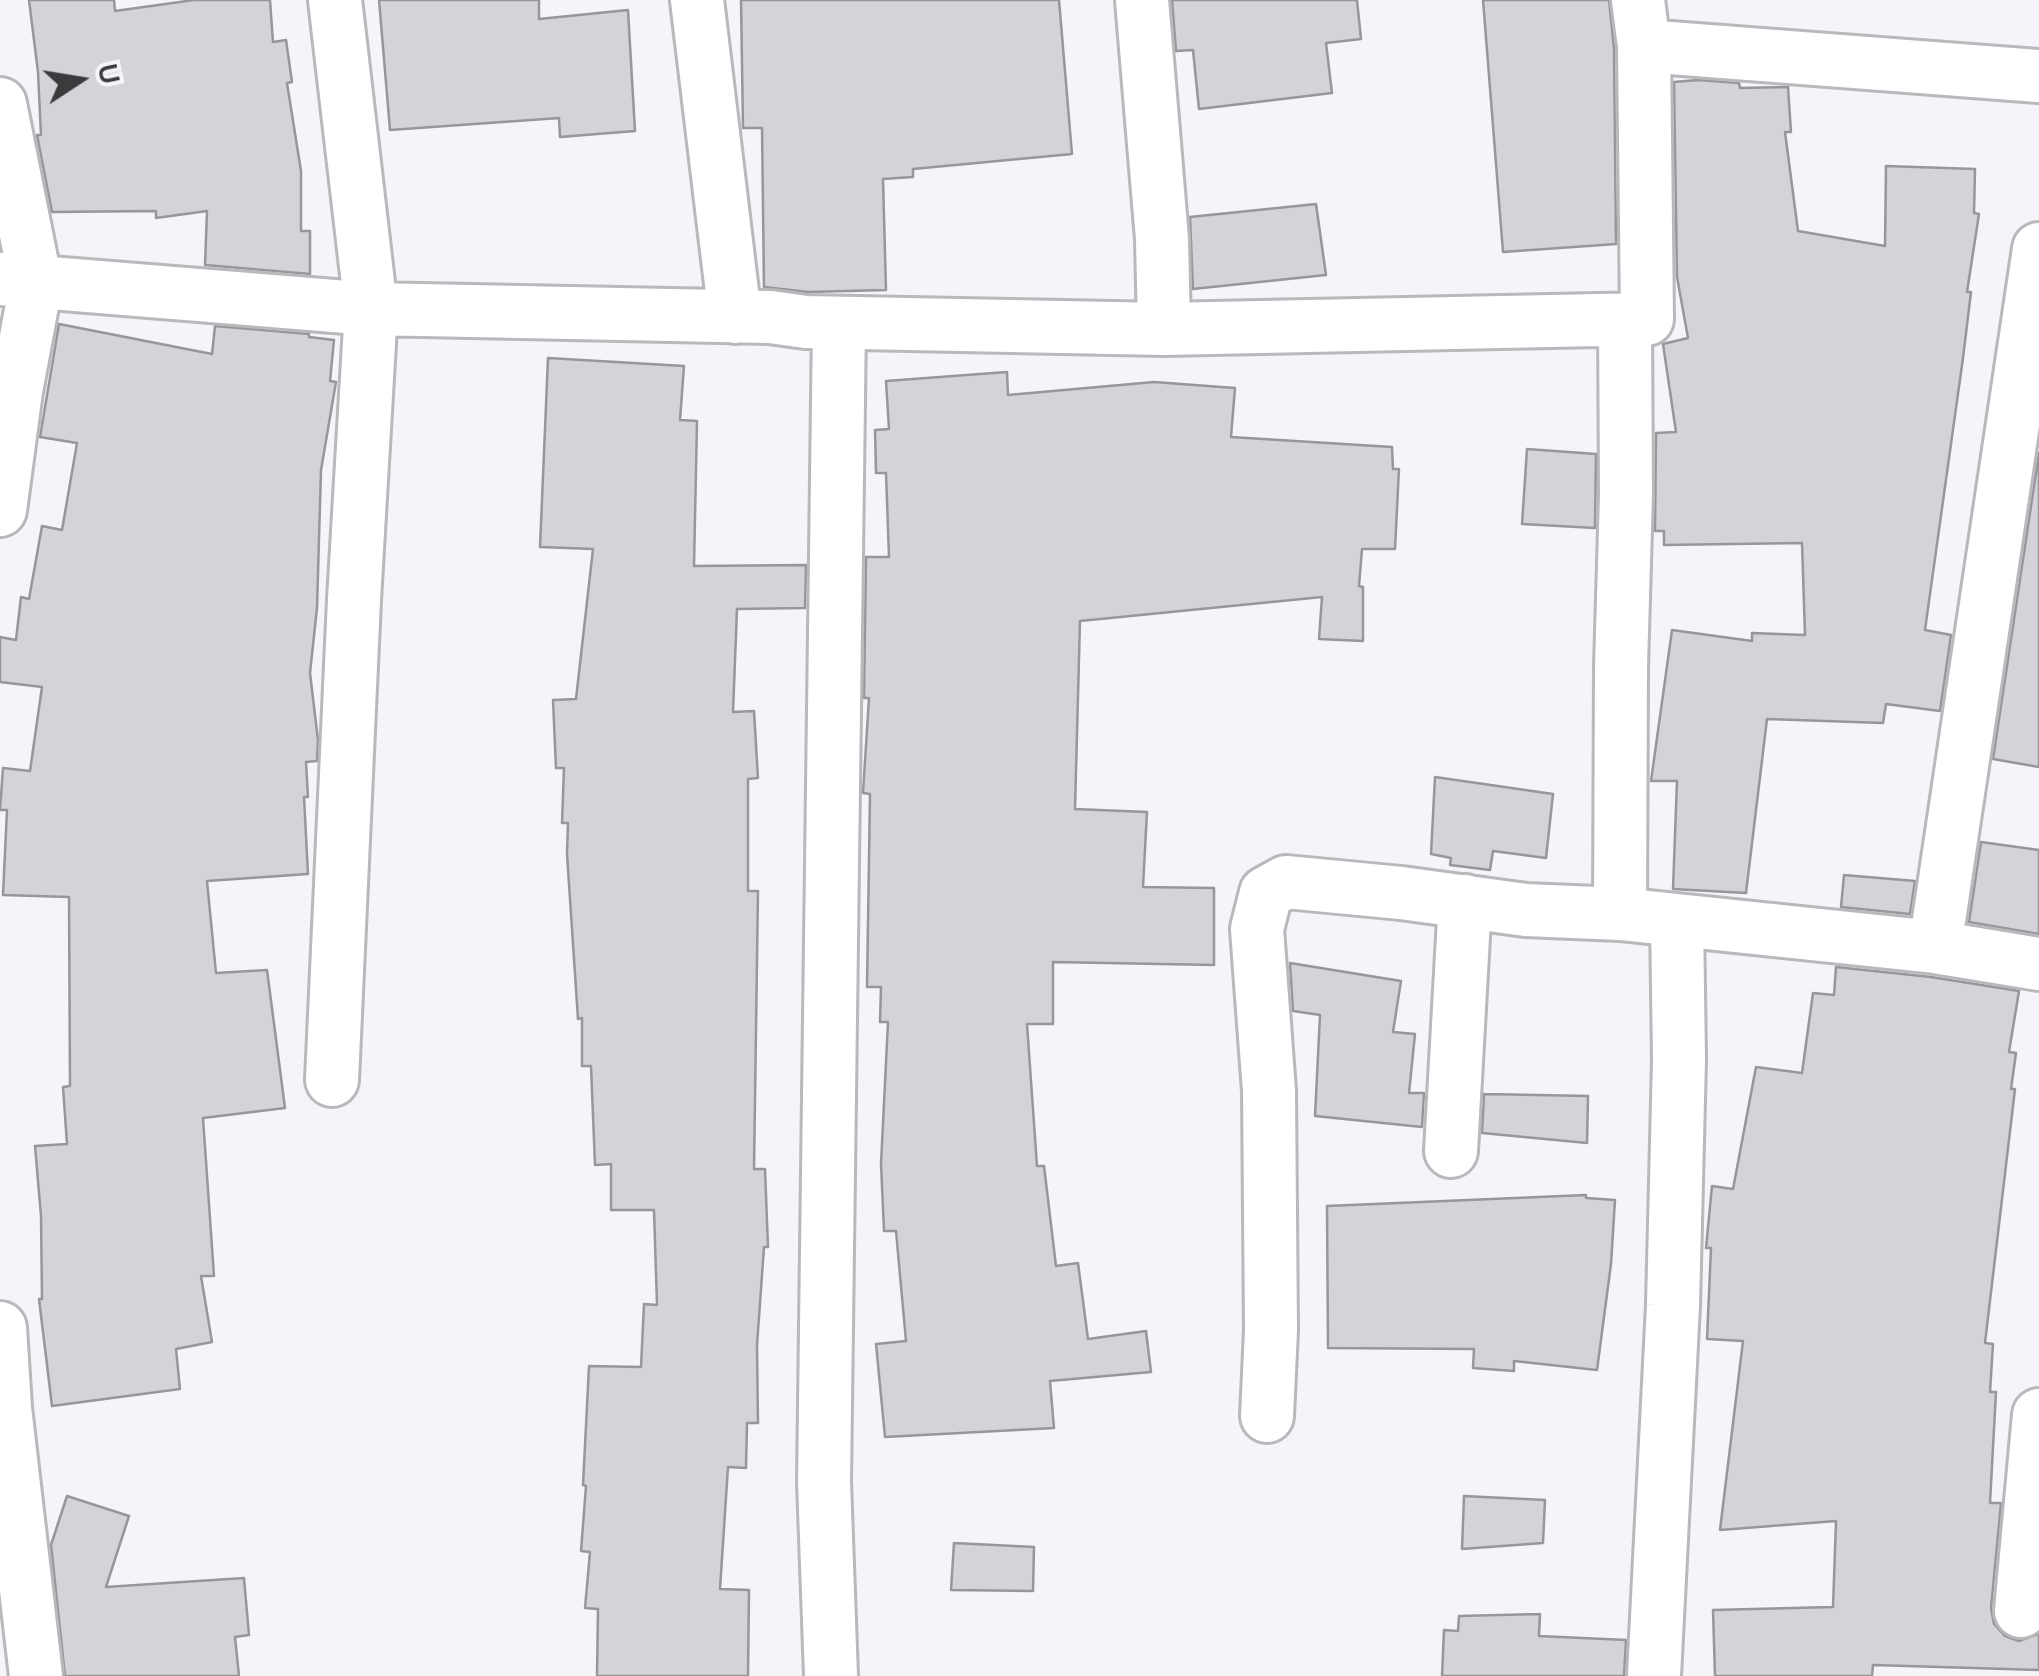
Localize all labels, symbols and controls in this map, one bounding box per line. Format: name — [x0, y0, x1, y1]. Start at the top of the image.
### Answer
north arrow — [30, 30, 130, 130]
text: U — [91, 60, 128, 87]

